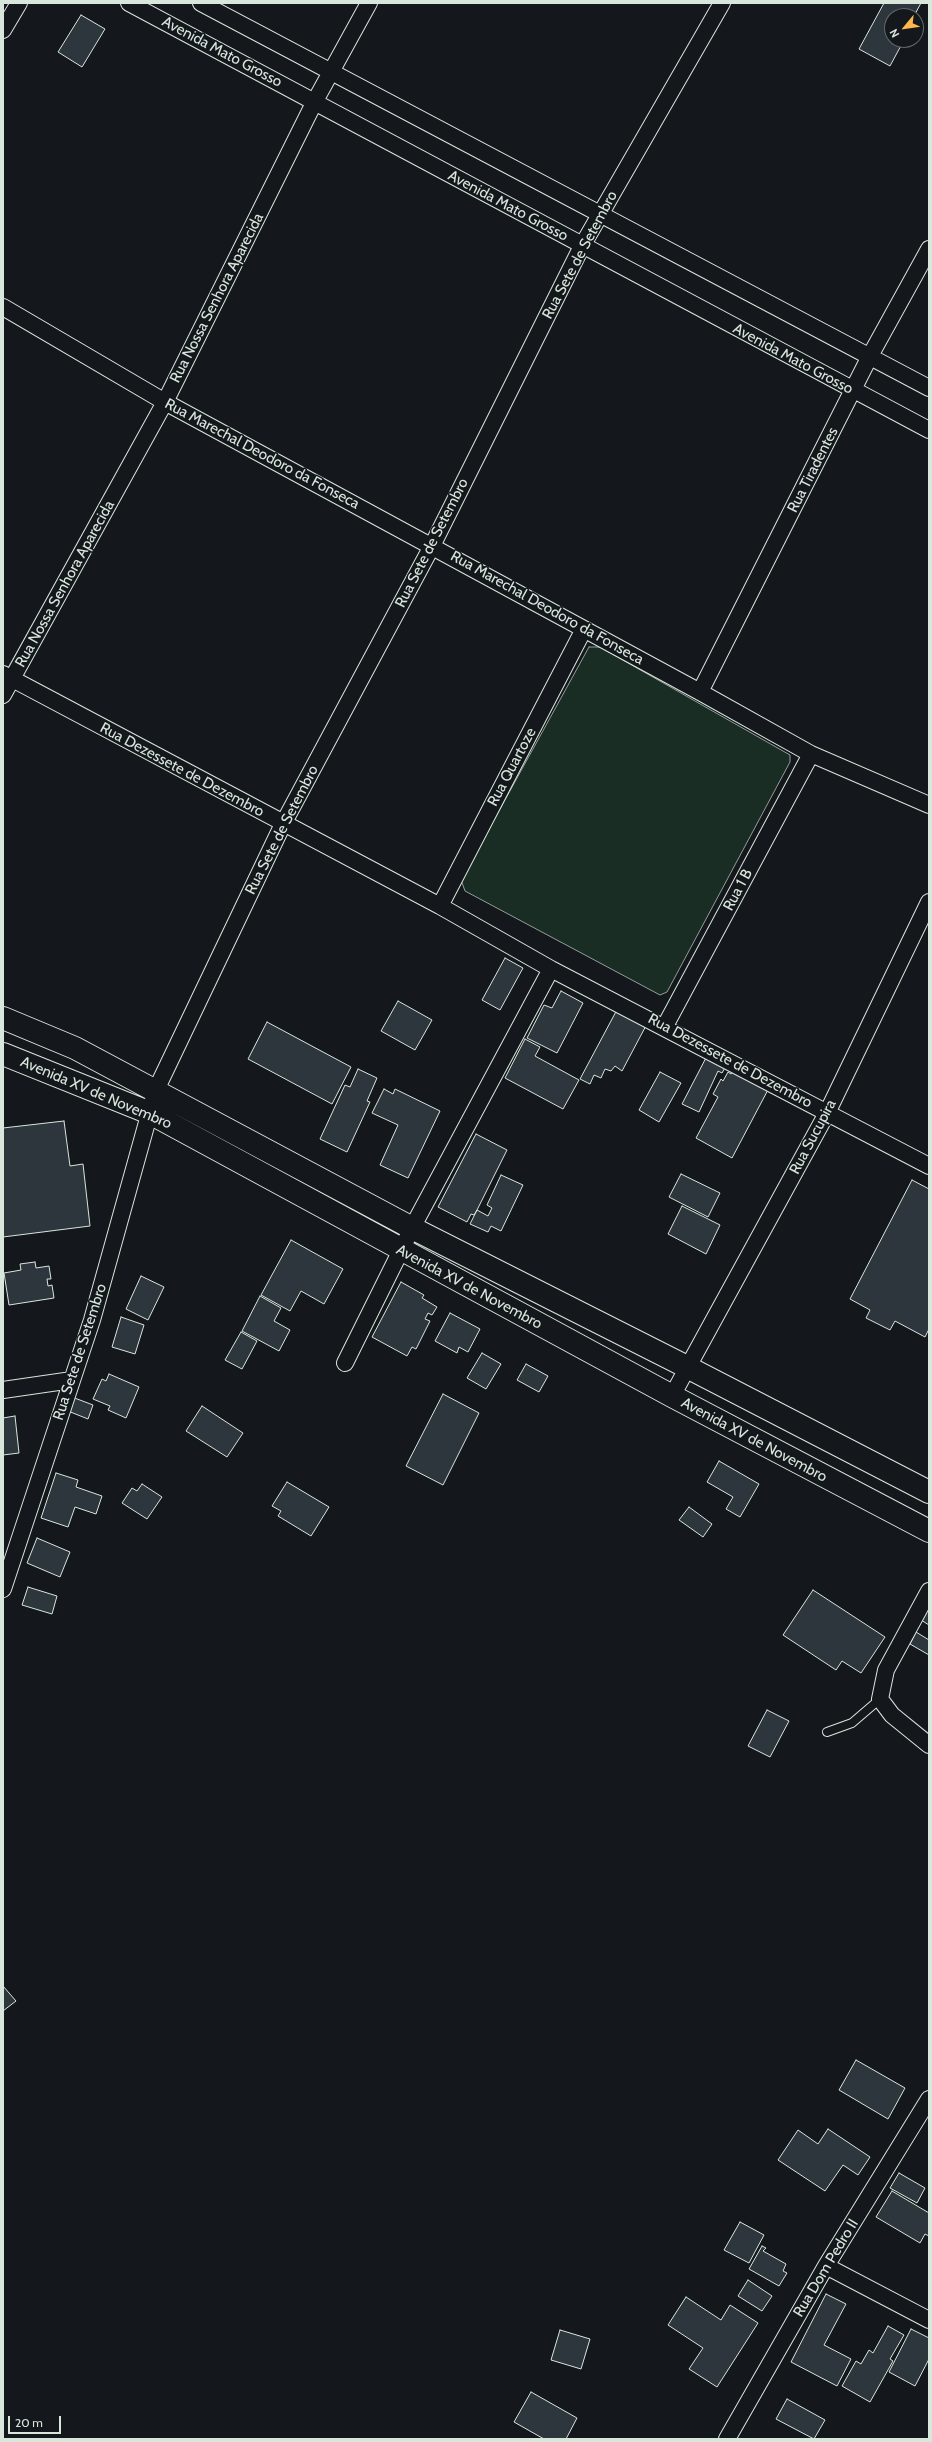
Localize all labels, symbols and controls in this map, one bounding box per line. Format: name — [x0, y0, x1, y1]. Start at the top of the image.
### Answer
north arrow — [884, 8, 924, 48]
street label: Avenida Mato Grosso — [159, 13, 285, 91]
text: N — [886, 27, 902, 40]
street label: Avenida Mato Grosso — [445, 167, 571, 245]
street label: Rua Sete de Setembro — [539, 188, 621, 322]
street label: Rua Nossa Senhora Aparecida — [166, 210, 268, 386]
street label: Avenida Mato Grosso — [730, 320, 856, 398]
street label: Rua Marechal Deodoro da Fonseca — [162, 395, 362, 513]
street label: Rua Tiradentes — [784, 424, 842, 516]
street label: Rua Sete de Setembro — [392, 475, 472, 611]
street label: Rua Nossa Senhora Aparecida — [12, 497, 118, 671]
street label: Rua Marechal Deodoro da Fonseca — [447, 547, 647, 669]
street label: Rua Dezessete de Dezembro — [97, 719, 267, 821]
street label: Rua Quartoze — [484, 725, 540, 809]
street label: Rua Sete de Setembro — [242, 762, 322, 898]
street label: Rua 1 B — [720, 866, 756, 914]
street label: Rua Dezessete de Dezembro — [645, 1010, 815, 1112]
street label: Avenida XV de Novembro — [18, 1053, 174, 1133]
street label: Rua Sucupira — [786, 1097, 840, 1177]
street label: Avenida XV de Novembro — [393, 1241, 545, 1333]
street label: Rua Sete de Setembro — [49, 1281, 111, 1423]
street label: Avenida XV de Novembro — [678, 1394, 830, 1486]
street label: Rua Dom Pedro II — [790, 2216, 862, 2320]
scale bar — [10, 2408, 63, 2434]
text: 20 m — [15, 2415, 43, 2430]

